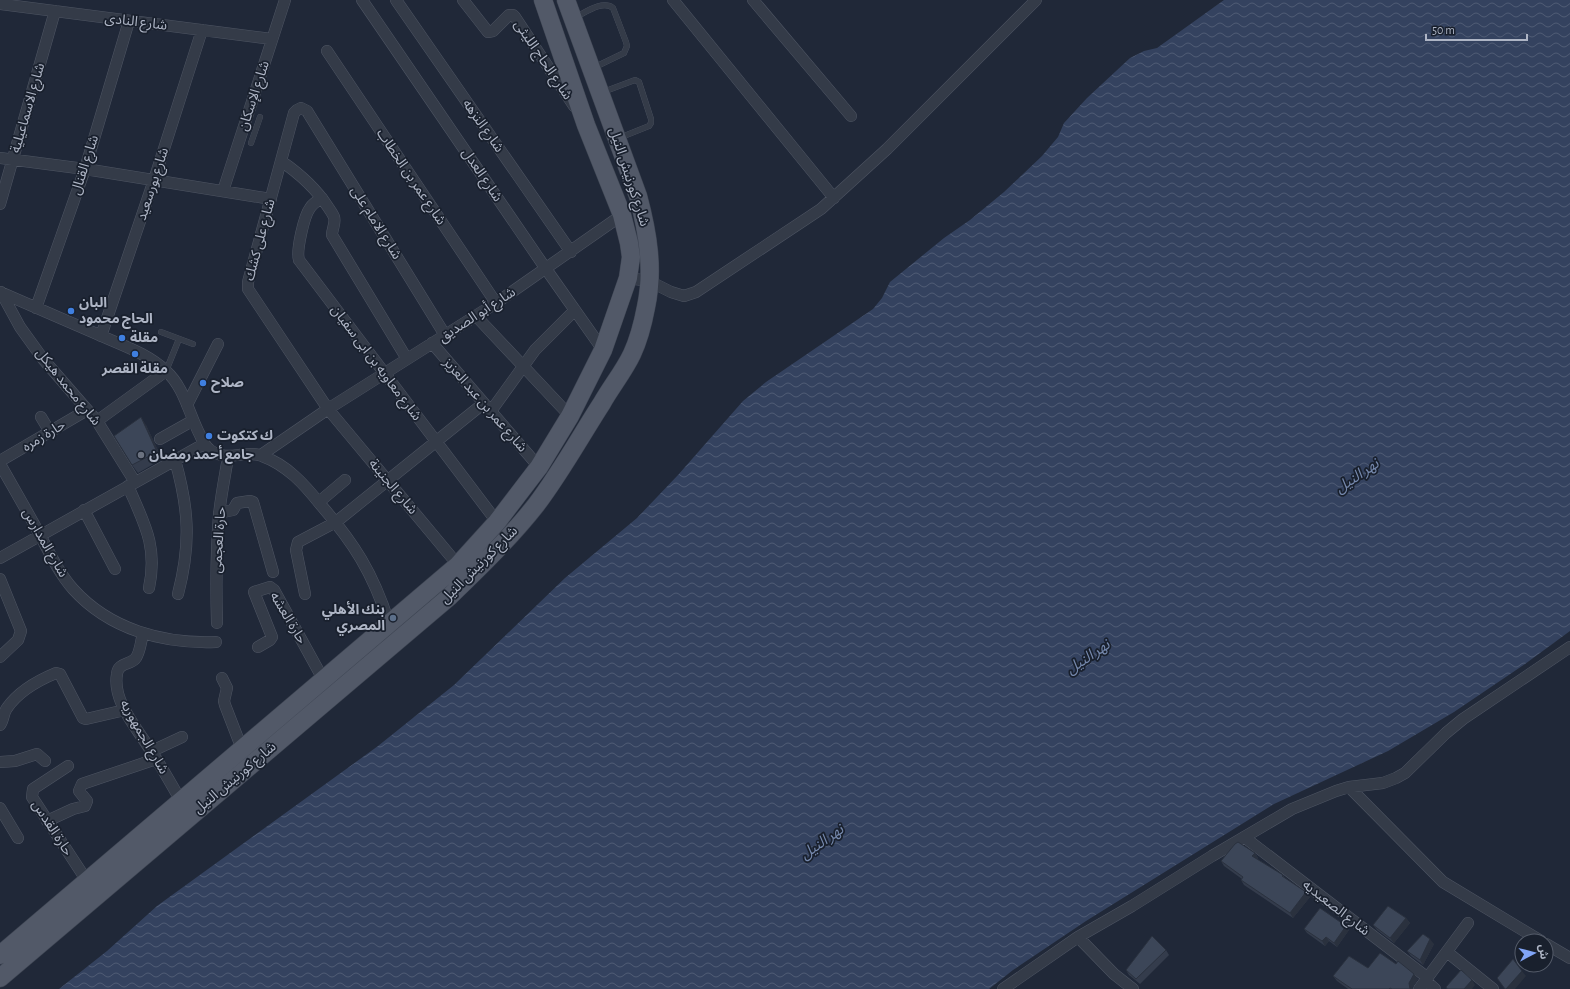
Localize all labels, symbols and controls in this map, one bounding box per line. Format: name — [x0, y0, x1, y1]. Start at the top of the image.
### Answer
street label: شارع النادى — [104, 11, 168, 36]
scale bar — [1426, 16, 1527, 42]
street label: شارع الحاج الليثى — [509, 18, 575, 104]
text: 50 m — [1432, 24, 1455, 36]
street label: شارع الإسكان — [236, 59, 275, 134]
street label: شارع الاسماعيلية — [8, 61, 50, 155]
street label: شارع النزهه — [457, 97, 506, 157]
street label: شارع عمر بن الخطاب — [371, 126, 448, 229]
street label: شارع كورنيش النيل — [604, 126, 652, 229]
street label: شارع القنال — [69, 133, 104, 198]
street label: شارع بورسعيد — [135, 146, 174, 223]
street label: شارع العدل — [457, 146, 505, 206]
street label: شارع الامام على — [345, 184, 404, 264]
street label: شارع على كشك — [242, 198, 281, 283]
street label: شارع أبو الصديق — [434, 283, 520, 348]
place label: البان الحاج محمود — [79, 296, 153, 329]
street label: شارع معاويه بن ابى سفيان — [326, 303, 424, 425]
marker: البان الحاج محمود — [66, 306, 76, 316]
place label: مقلة — [130, 330, 158, 345]
marker: مقلة — [117, 333, 127, 343]
street label: شارع محمد هيكل — [31, 346, 103, 430]
marker: مقلة القصر — [130, 349, 140, 359]
street label: شارع عمر بن عبد العزيز — [438, 355, 530, 457]
place label: مقلة القصر — [101, 361, 168, 377]
place label: صلاح — [211, 376, 244, 393]
marker: صلاح — [198, 378, 208, 388]
street label: حارة زمره — [20, 418, 68, 455]
place label: ك كتكوت — [217, 429, 273, 443]
marker: ك كتكوت — [204, 431, 214, 441]
place label: جامع أحمد رمضان — [149, 445, 254, 464]
marker: جامع أحمد رمضان — [136, 450, 146, 460]
water label: نهر النيل — [1333, 455, 1383, 497]
street label: شارع الجنينة — [364, 457, 420, 519]
street label: شارع المدارس — [17, 506, 70, 581]
street label: حارة العجمى — [210, 506, 229, 574]
street label: شارع كورنيش النيل — [438, 524, 522, 608]
street label: حارة العشه — [266, 590, 309, 647]
place label: بنك الأهلي المصري — [322, 601, 385, 636]
marker: بنك الأهلي المصري — [388, 613, 398, 623]
water label: نهر النيل — [1064, 636, 1114, 678]
street label: شارع الجمهوريه — [115, 698, 171, 778]
street label: شارع كورنيش النيل — [191, 740, 281, 819]
street label: حارة القدس — [28, 798, 75, 859]
water label: نهر النيل — [798, 821, 848, 863]
street label: شارع الصعيديه — [1298, 878, 1372, 941]
north arrow — [1514, 933, 1554, 973]
text: ش — [1536, 944, 1550, 960]

